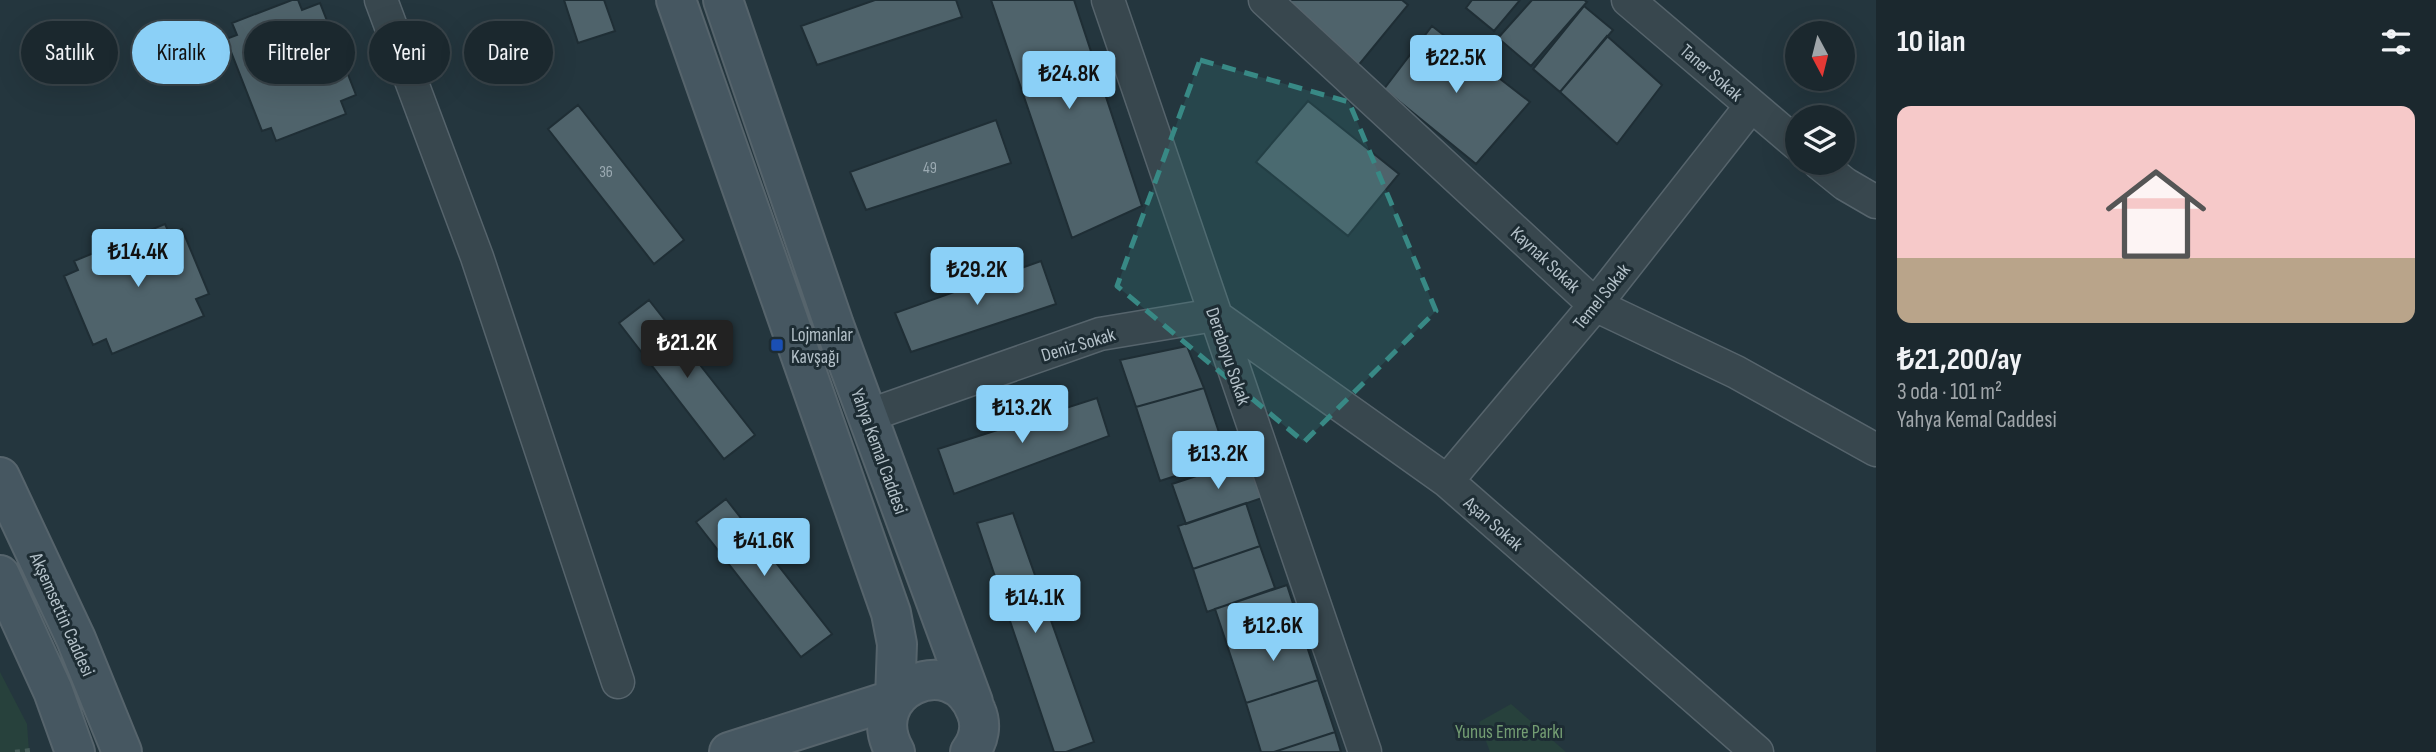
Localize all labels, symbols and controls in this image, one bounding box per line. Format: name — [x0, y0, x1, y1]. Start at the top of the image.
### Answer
chip: Satılık — [21, 21, 118, 84]
chip: Kiralık — [132, 21, 230, 84]
chip: Filtreler — [244, 21, 355, 84]
chip: Yeni — [369, 21, 450, 84]
chip: Daire — [464, 21, 553, 84]
north arrow — [1785, 21, 1855, 91]
map controls — [1785, 21, 1855, 175]
icon: filters — [2377, 23, 2415, 61]
text: 10 ilan — [1897, 24, 1966, 60]
pin: ₺22.5K — [1399, 36, 1513, 95]
street label: Taner Sokak — [1675, 40, 1748, 107]
text: ₺22.5K — [1426, 44, 1486, 72]
pin: ₺24.8K — [1012, 52, 1126, 111]
text: ₺24.8K — [1038, 60, 1100, 88]
button: layers — [1785, 105, 1855, 175]
icon: home — [2093, 151, 2219, 277]
house number: 49 — [923, 159, 937, 178]
house number: 36 — [599, 163, 613, 182]
street label: Kaynak Sokak — [1505, 222, 1585, 299]
pin: ₺14.4K — [81, 230, 195, 289]
text: ₺14.4K — [108, 238, 168, 266]
pin: ₺29.2K — [920, 247, 1034, 307]
text: ₺29.2K — [947, 256, 1007, 284]
street label: Temel Sokak — [1569, 259, 1636, 335]
street label: Dereboyu Sokak — [1200, 305, 1255, 409]
pin: ₺21.2K — [630, 320, 744, 380]
street label: Deniz Sokak — [1039, 323, 1119, 368]
place label: Lojmanlar Kavşağı — [791, 324, 854, 369]
text: ₺21.2K — [657, 329, 717, 357]
marker: Lojmanlar Kavşağı — [769, 337, 785, 353]
text: ₺21,200/ay — [1897, 342, 2022, 378]
text: 3 oda · 101 m² — [1897, 378, 2002, 406]
street label: Yahya Kemal Caddesi — [845, 386, 912, 517]
pin: ₺13.2K — [965, 386, 1079, 445]
text: ₺13.2K — [992, 394, 1052, 422]
text: Yahya Kemal Caddesi — [1897, 406, 2057, 434]
pin: ₺13.2K — [1161, 432, 1275, 491]
text: ₺13.2K — [1188, 440, 1248, 468]
street label: Aşan Sokak — [1458, 491, 1528, 557]
pin: ₺41.6K — [707, 518, 821, 578]
text: ₺41.6K — [734, 527, 794, 555]
street label: Akşemsettin Caddesi — [24, 548, 99, 680]
pin: ₺14.1K — [978, 576, 1092, 635]
text: ₺14.1K — [1005, 584, 1065, 612]
pin: ₺12.6K — [1216, 604, 1330, 663]
text: ₺12.6K — [1243, 612, 1303, 640]
park label: Yunus Emre Parkı — [1455, 721, 1563, 744]

